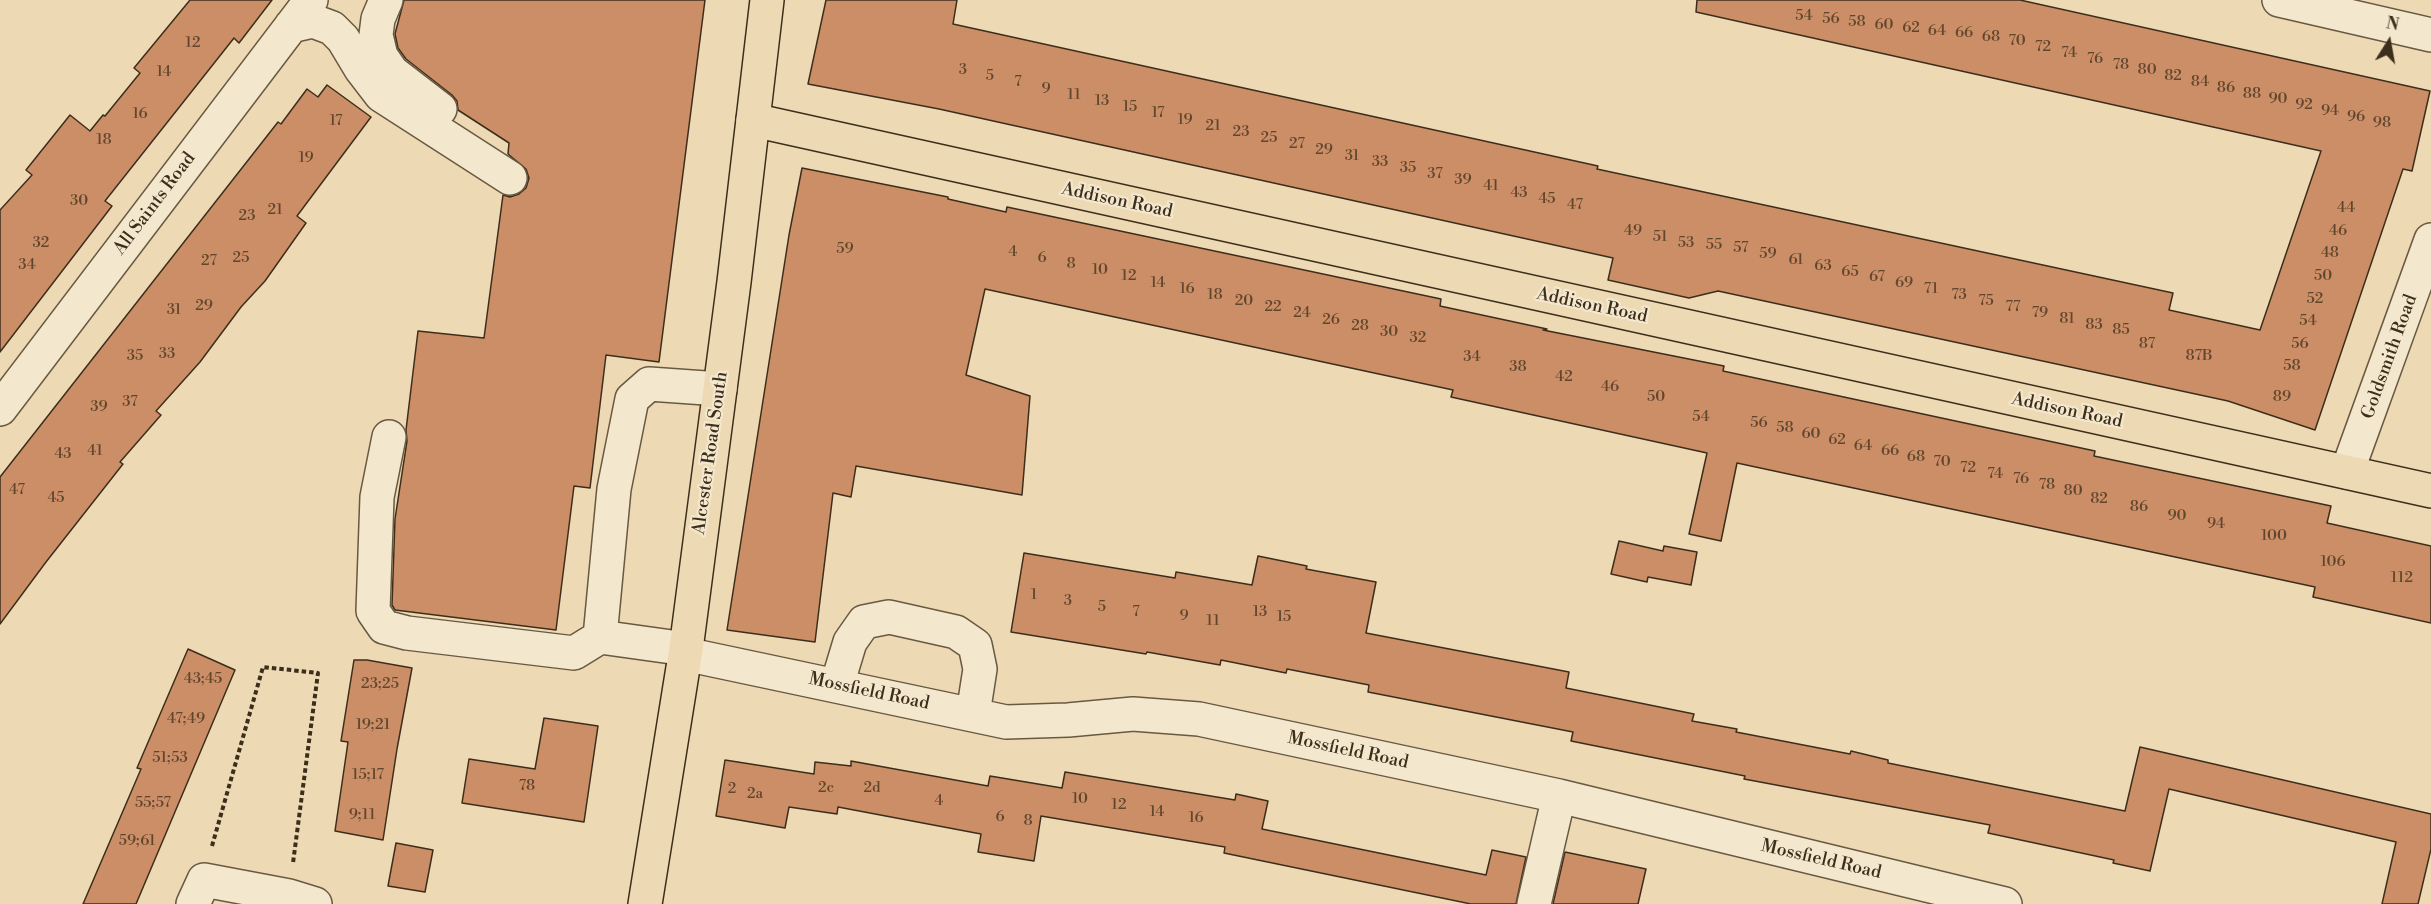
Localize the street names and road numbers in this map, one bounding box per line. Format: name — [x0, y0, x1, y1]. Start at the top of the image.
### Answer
street label: All Saints Road — [110, 149, 200, 259]
street label: Addison Road — [1060, 179, 1174, 223]
street label: Addison Road — [1535, 284, 1649, 328]
street label: Goldsmith Road — [2357, 292, 2423, 422]
street label: Alcester Road South — [689, 370, 733, 536]
street label: Addison Road — [2010, 389, 2124, 433]
street label: Mossfield Road — [807, 669, 931, 715]
street label: Mossfield Road — [1286, 728, 1410, 774]
street label: Mossfield Road — [1759, 836, 1883, 884]

